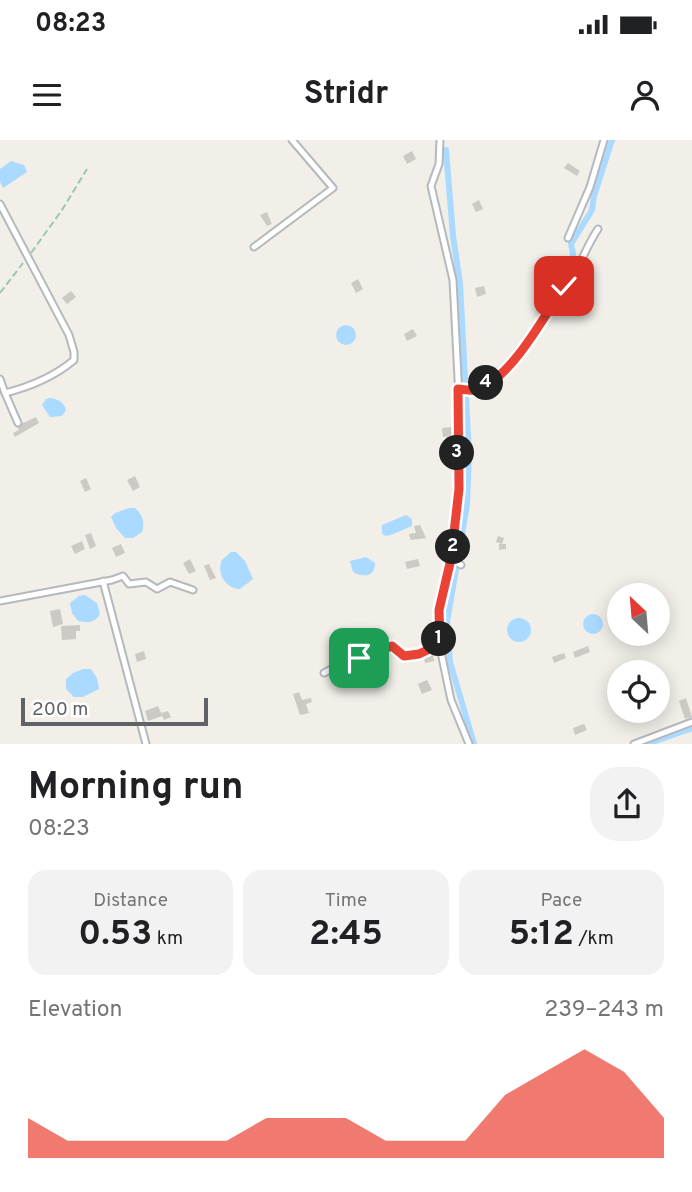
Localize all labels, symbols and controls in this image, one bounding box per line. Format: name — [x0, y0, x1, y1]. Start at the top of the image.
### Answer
text: 08:23 — [35, 8, 106, 41]
text: Stridr — [304, 75, 388, 115]
icon: menu — [28, 76, 66, 114]
icon: person — [626, 76, 664, 114]
pin — [534, 256, 594, 316]
icon: check — [545, 267, 583, 305]
pin: 4 — [468, 366, 504, 400]
text: 4 — [479, 370, 492, 394]
pin: 3 — [440, 436, 475, 470]
text: 3 — [451, 440, 462, 464]
pin: 2 — [435, 530, 470, 564]
text: 2 — [447, 534, 458, 558]
north arrow — [607, 583, 670, 646]
map controls — [607, 583, 670, 723]
pin: 1 — [422, 622, 457, 656]
text: 1 — [435, 626, 442, 650]
pin — [329, 628, 389, 688]
icon: arrive — [340, 639, 378, 677]
button: locate — [607, 660, 670, 723]
scale bar — [21, 695, 208, 727]
text: 200 m — [32, 698, 88, 722]
text: Morning run — [28, 764, 244, 813]
button: share — [590, 767, 664, 841]
text: 08:23 — [28, 815, 90, 844]
text: Distance — [93, 889, 168, 913]
text: Time — [325, 889, 367, 913]
text: Pace — [540, 889, 582, 913]
text: 0.53 — [78, 913, 152, 957]
text: 2:45 — [309, 913, 383, 957]
text: 5:12 — [509, 913, 574, 957]
text: km — [152, 927, 183, 951]
text: /km — [574, 927, 614, 951]
text: Elevation — [28, 996, 123, 1025]
text: 239–243 m — [544, 996, 664, 1025]

